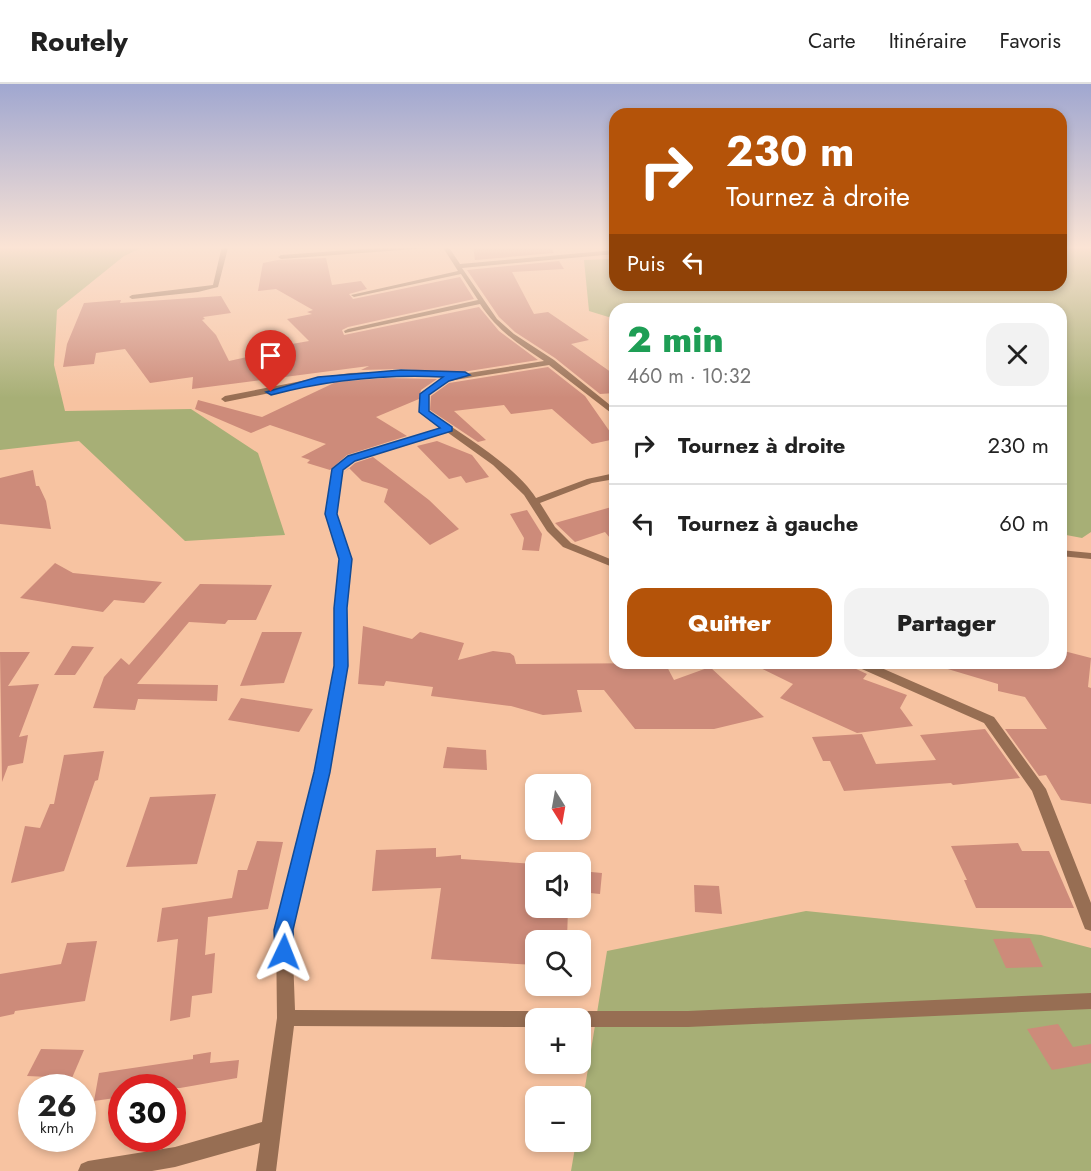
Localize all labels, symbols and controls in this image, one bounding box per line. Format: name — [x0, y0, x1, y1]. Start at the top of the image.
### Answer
text: Routely — [30, 21, 128, 62]
text: Carte — [808, 26, 856, 56]
text: Itinéraire — [889, 26, 967, 56]
text: Favoris — [1000, 26, 1061, 56]
text: 230 m — [726, 121, 854, 182]
icon: right — [627, 132, 705, 210]
text: Tournez à droite — [726, 177, 910, 216]
icon: left — [677, 246, 710, 279]
text: Puis — [627, 247, 665, 279]
text: 2 min — [627, 313, 724, 365]
button: close — [986, 323, 1049, 386]
pin — [245, 330, 296, 392]
icon: arrive — [254, 339, 287, 372]
text: 460 m · 10:32 — [627, 362, 751, 391]
icon: right — [627, 429, 660, 462]
text: Tournez à droite — [678, 429, 845, 461]
text: 230 m — [988, 429, 1049, 461]
icon: left — [627, 507, 660, 540]
text: Tournez à gauche — [678, 507, 858, 539]
text: 60 m — [999, 507, 1049, 539]
button: Quitter — [627, 588, 832, 657]
button: Partager — [844, 588, 1049, 657]
north arrow — [525, 774, 591, 840]
map controls — [525, 774, 591, 1152]
button: sound — [525, 852, 591, 918]
position arrow — [252, 920, 316, 984]
button: search — [525, 930, 591, 996]
button: + — [525, 1008, 591, 1074]
speed limit sign: 30 — [108, 1074, 186, 1152]
text: 26 — [37, 1084, 77, 1127]
button: − — [525, 1086, 591, 1152]
text: km/h — [40, 1117, 74, 1139]

